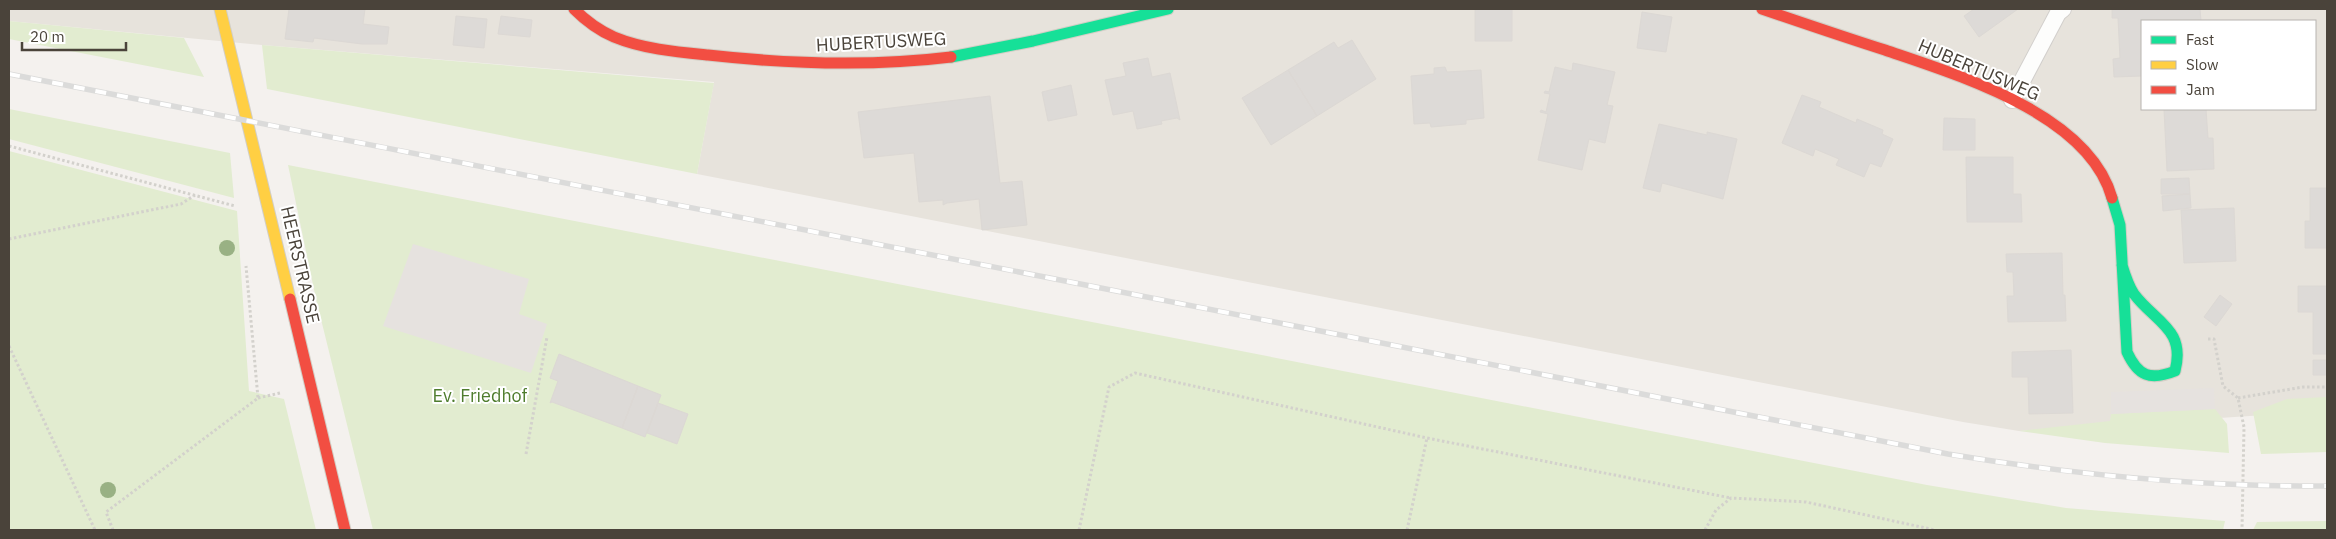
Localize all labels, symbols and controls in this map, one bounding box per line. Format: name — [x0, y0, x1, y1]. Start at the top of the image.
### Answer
scale bar — [22, 20, 126, 52]
legend — [2141, 20, 2316, 110]
text: 20 m — [30, 27, 65, 46]
street label: HUBERTUSWEG — [815, 27, 947, 56]
text: Fast — [2186, 30, 2214, 49]
street label: HUBERTUSWEG — [1915, 33, 2044, 106]
text: Slow — [2186, 55, 2219, 74]
text: Jam — [2186, 80, 2215, 99]
street label: HEERSTRASSE — [276, 204, 325, 326]
park label: Ev. Friedhof — [433, 384, 528, 407]

